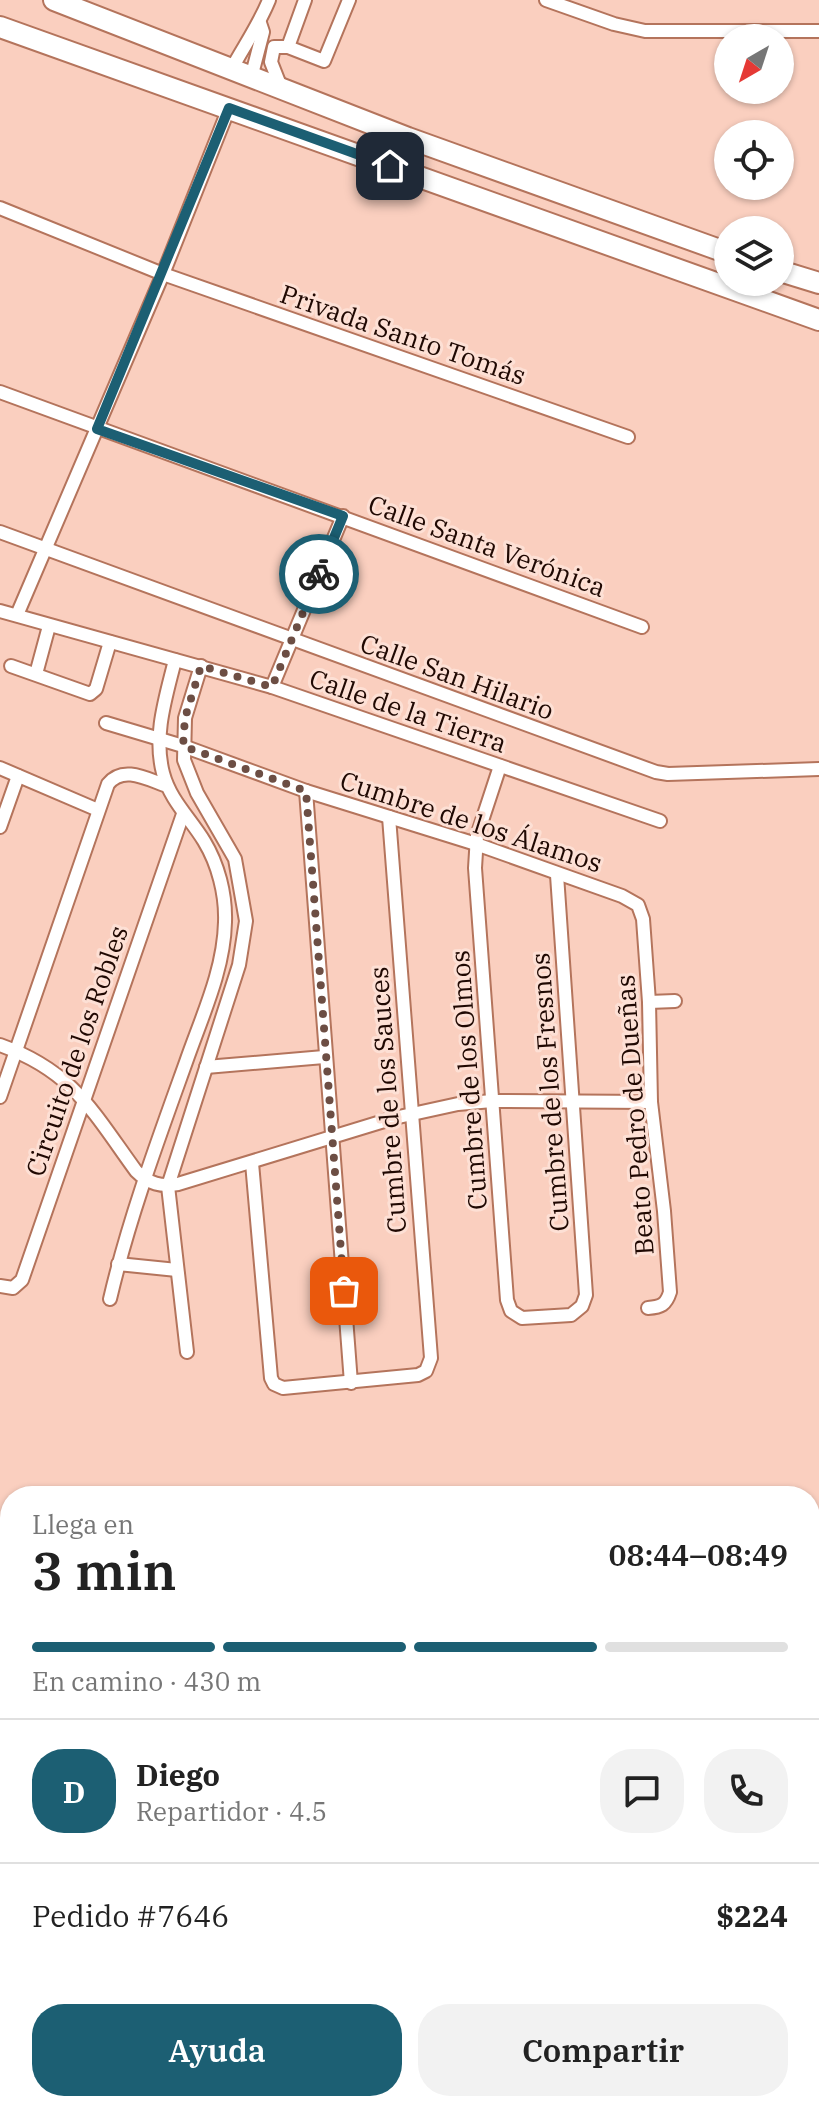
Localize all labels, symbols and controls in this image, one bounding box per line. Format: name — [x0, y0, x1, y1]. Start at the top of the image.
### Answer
north arrow — [714, 24, 794, 104]
map controls — [714, 24, 794, 296]
button: locate — [714, 120, 794, 200]
pin — [356, 132, 424, 200]
icon: home — [368, 144, 412, 188]
button: layers — [714, 216, 794, 296]
street label: Privada Santo Tomás — [276, 276, 531, 392]
street label: Calle Santa Verónica — [364, 486, 611, 604]
courier — [279, 534, 359, 614]
icon: bike — [297, 552, 341, 596]
street label: Calle San Hilario — [356, 625, 559, 727]
street label: Calle de la Tierra — [305, 660, 511, 760]
street label: Cumbre de los Álamos — [336, 763, 607, 879]
street label: Circuito de los Robles — [17, 921, 135, 1180]
street label: Cumbre de los Olmos — [442, 949, 494, 1211]
street label: Cumbre de los Fresnos — [522, 951, 576, 1233]
street label: Cumbre de los Sauces — [361, 966, 413, 1234]
street label: Beato Pedro de Dueñas — [607, 974, 661, 1256]
pin — [310, 1257, 378, 1325]
icon: bag — [322, 1269, 366, 1313]
text: Llega en — [32, 1507, 134, 1541]
text: 08:44–08:49 — [608, 1535, 788, 1574]
text: 3 min — [32, 1537, 177, 1604]
text: En camino · 430 m — [32, 1664, 261, 1698]
button: chat — [600, 1749, 684, 1833]
button: phone — [704, 1749, 788, 1833]
text: Diego — [136, 1755, 220, 1794]
text: D — [63, 1772, 85, 1811]
text: Repartidor · 4.5 — [136, 1794, 327, 1828]
text: Pedido #7646 — [32, 1896, 229, 1935]
text: $224 — [716, 1896, 788, 1935]
button: Ayuda — [32, 2004, 402, 2096]
button: Compartir — [418, 2004, 788, 2096]

